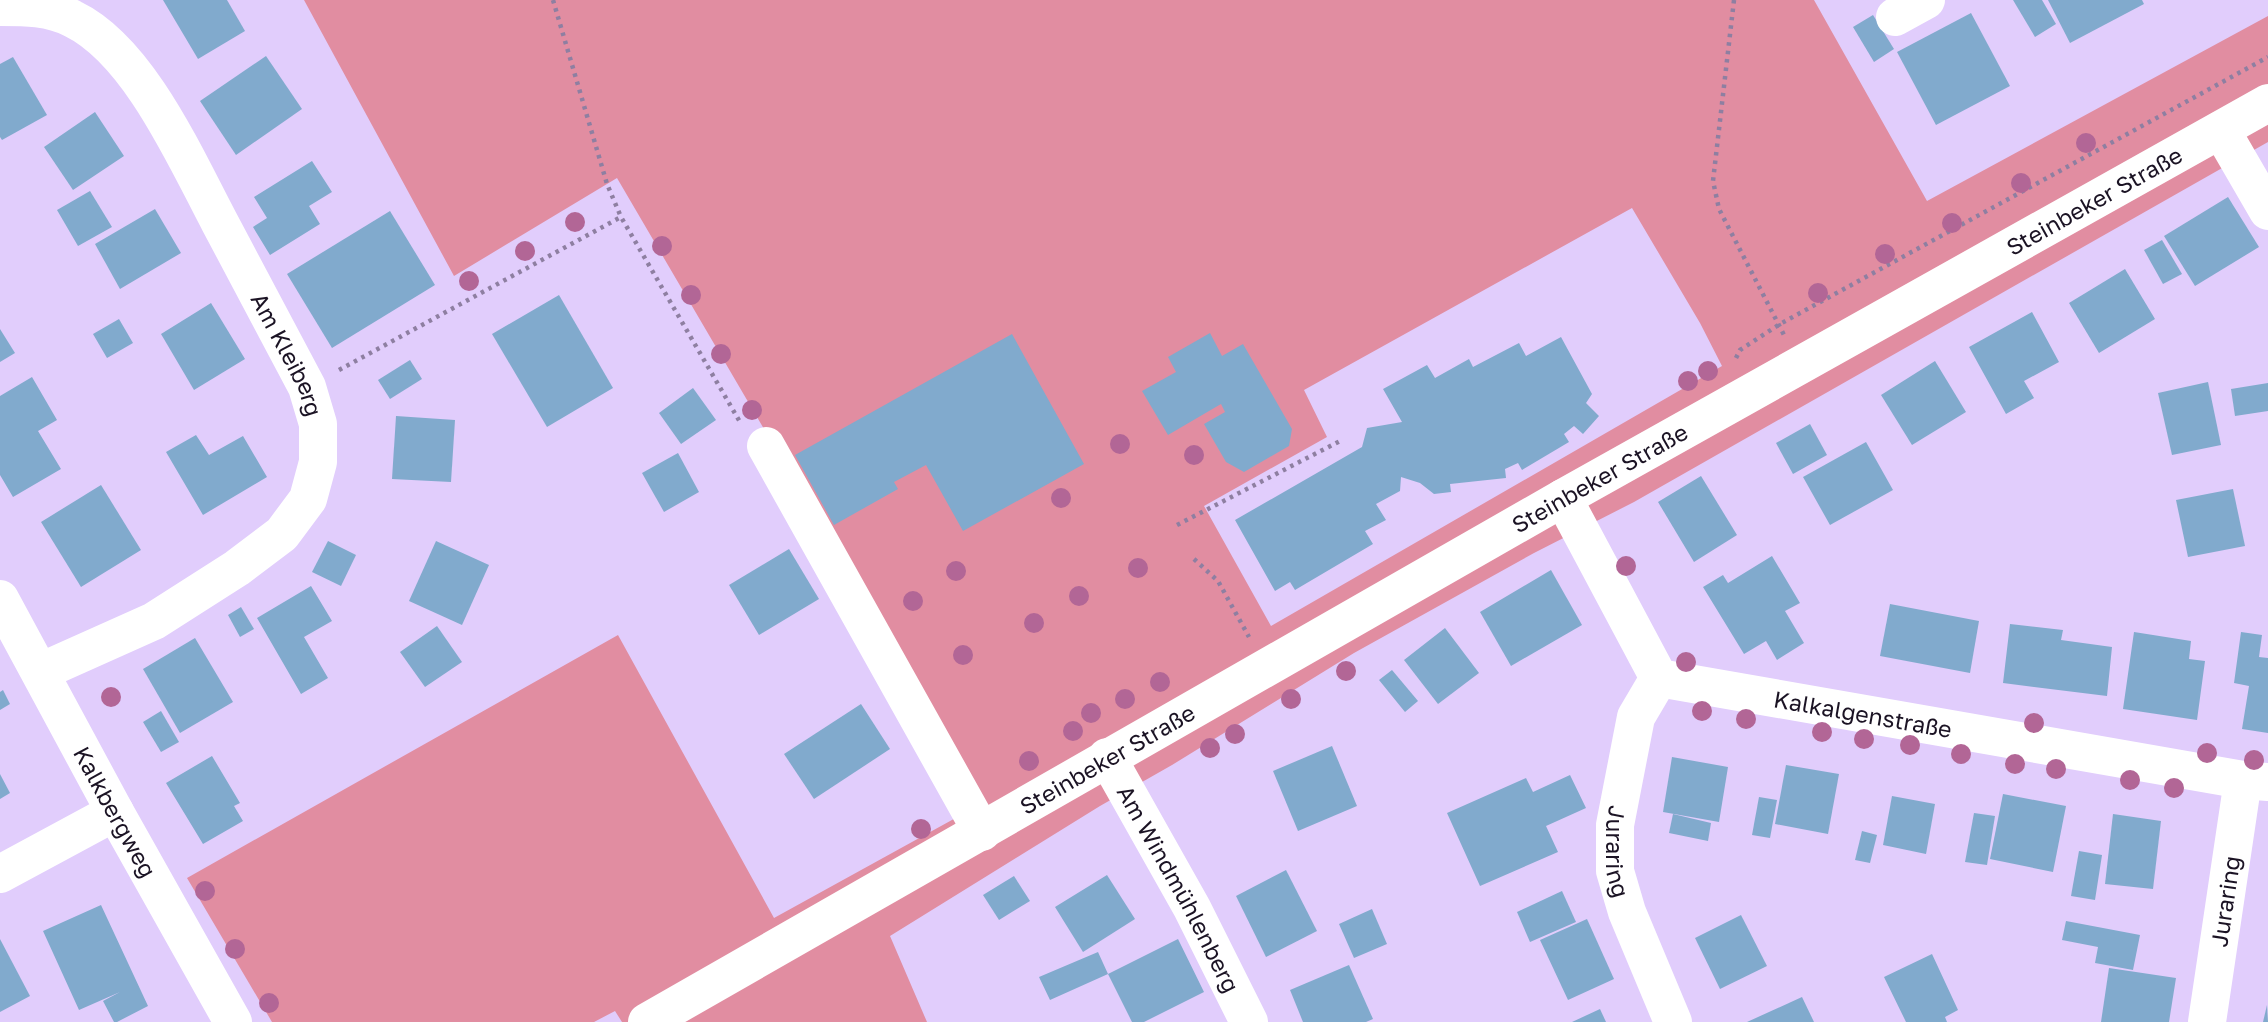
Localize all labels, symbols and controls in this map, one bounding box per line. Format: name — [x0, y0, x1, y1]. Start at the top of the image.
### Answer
street label: Steinbeker Straße — [2001, 140, 2187, 261]
street label: Am Kleiberg — [246, 288, 329, 419]
street label: Steinbeker Straße — [1507, 417, 1692, 538]
street label: Kalkalgenstraße — [1772, 684, 1954, 743]
street label: Steinbeker Straße — [1015, 698, 1200, 820]
street label: Kalkbergweg — [68, 741, 163, 882]
street label: Am Windmühlenberg — [1112, 780, 1246, 997]
street label: Juraring — [1601, 803, 1636, 901]
street label: Juraring — [2204, 854, 2246, 949]

